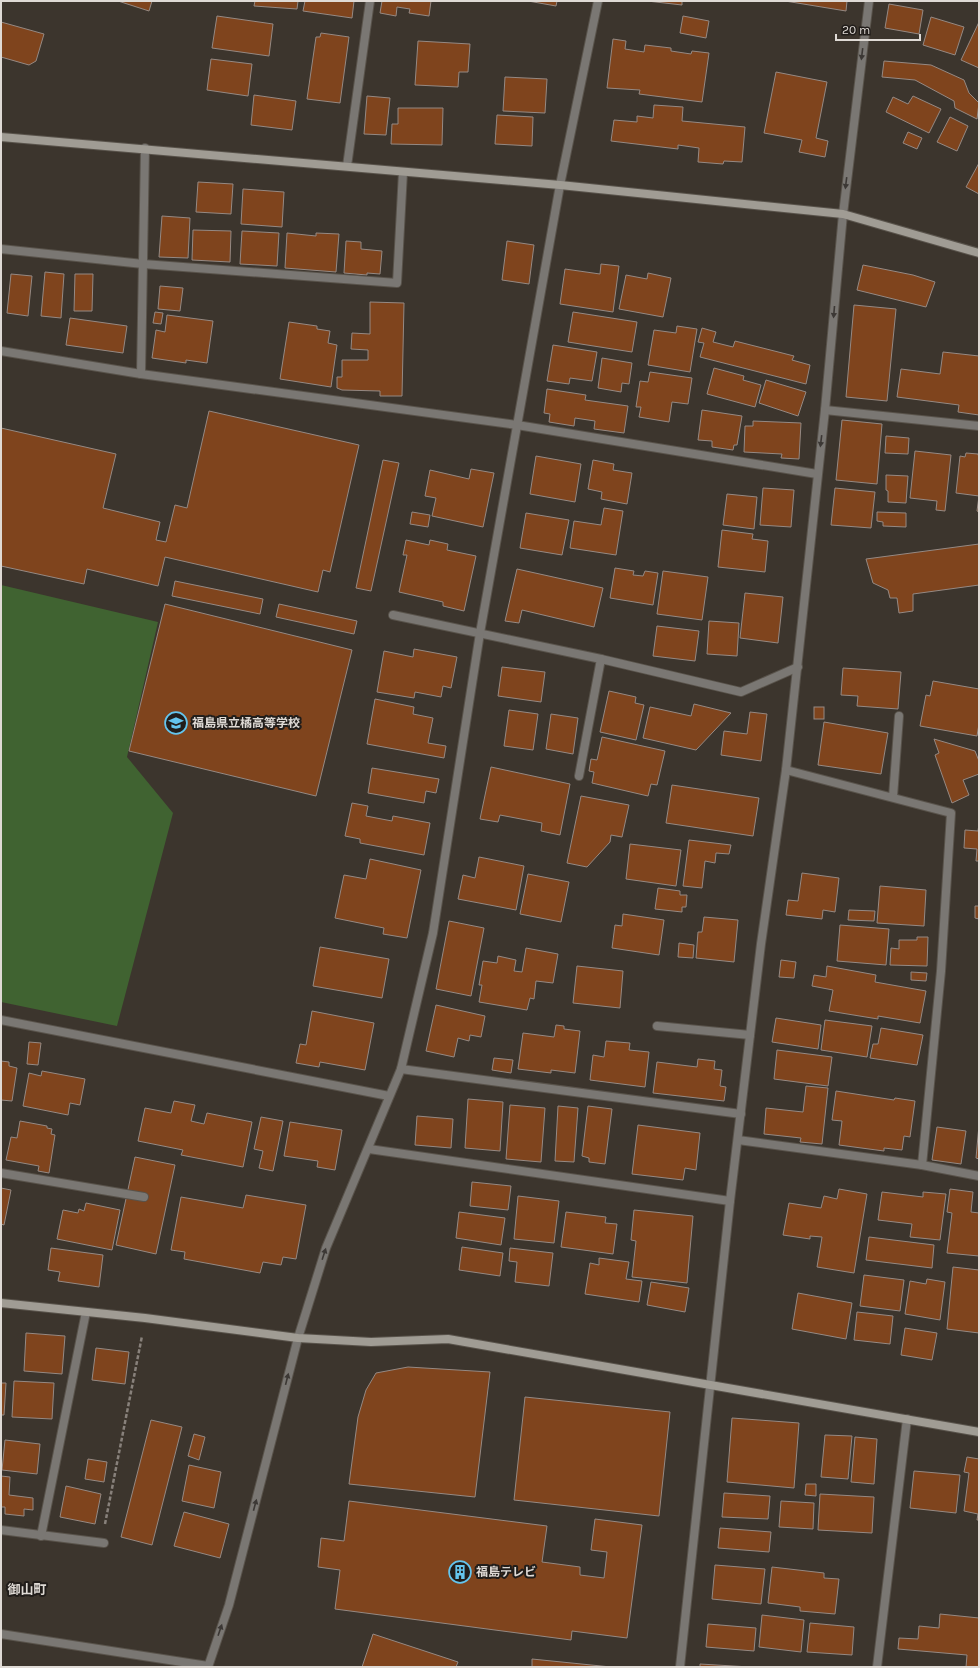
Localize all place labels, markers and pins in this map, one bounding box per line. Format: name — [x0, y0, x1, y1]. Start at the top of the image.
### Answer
school or university icon: 福島県立橘高等学校 — [163, 710, 189, 736]
place label: 福島県立橘高等学校 — [192, 716, 300, 730]
building icon: 福島テレビ — [447, 1559, 473, 1585]
place label: 福島テレビ — [476, 1565, 536, 1579]

